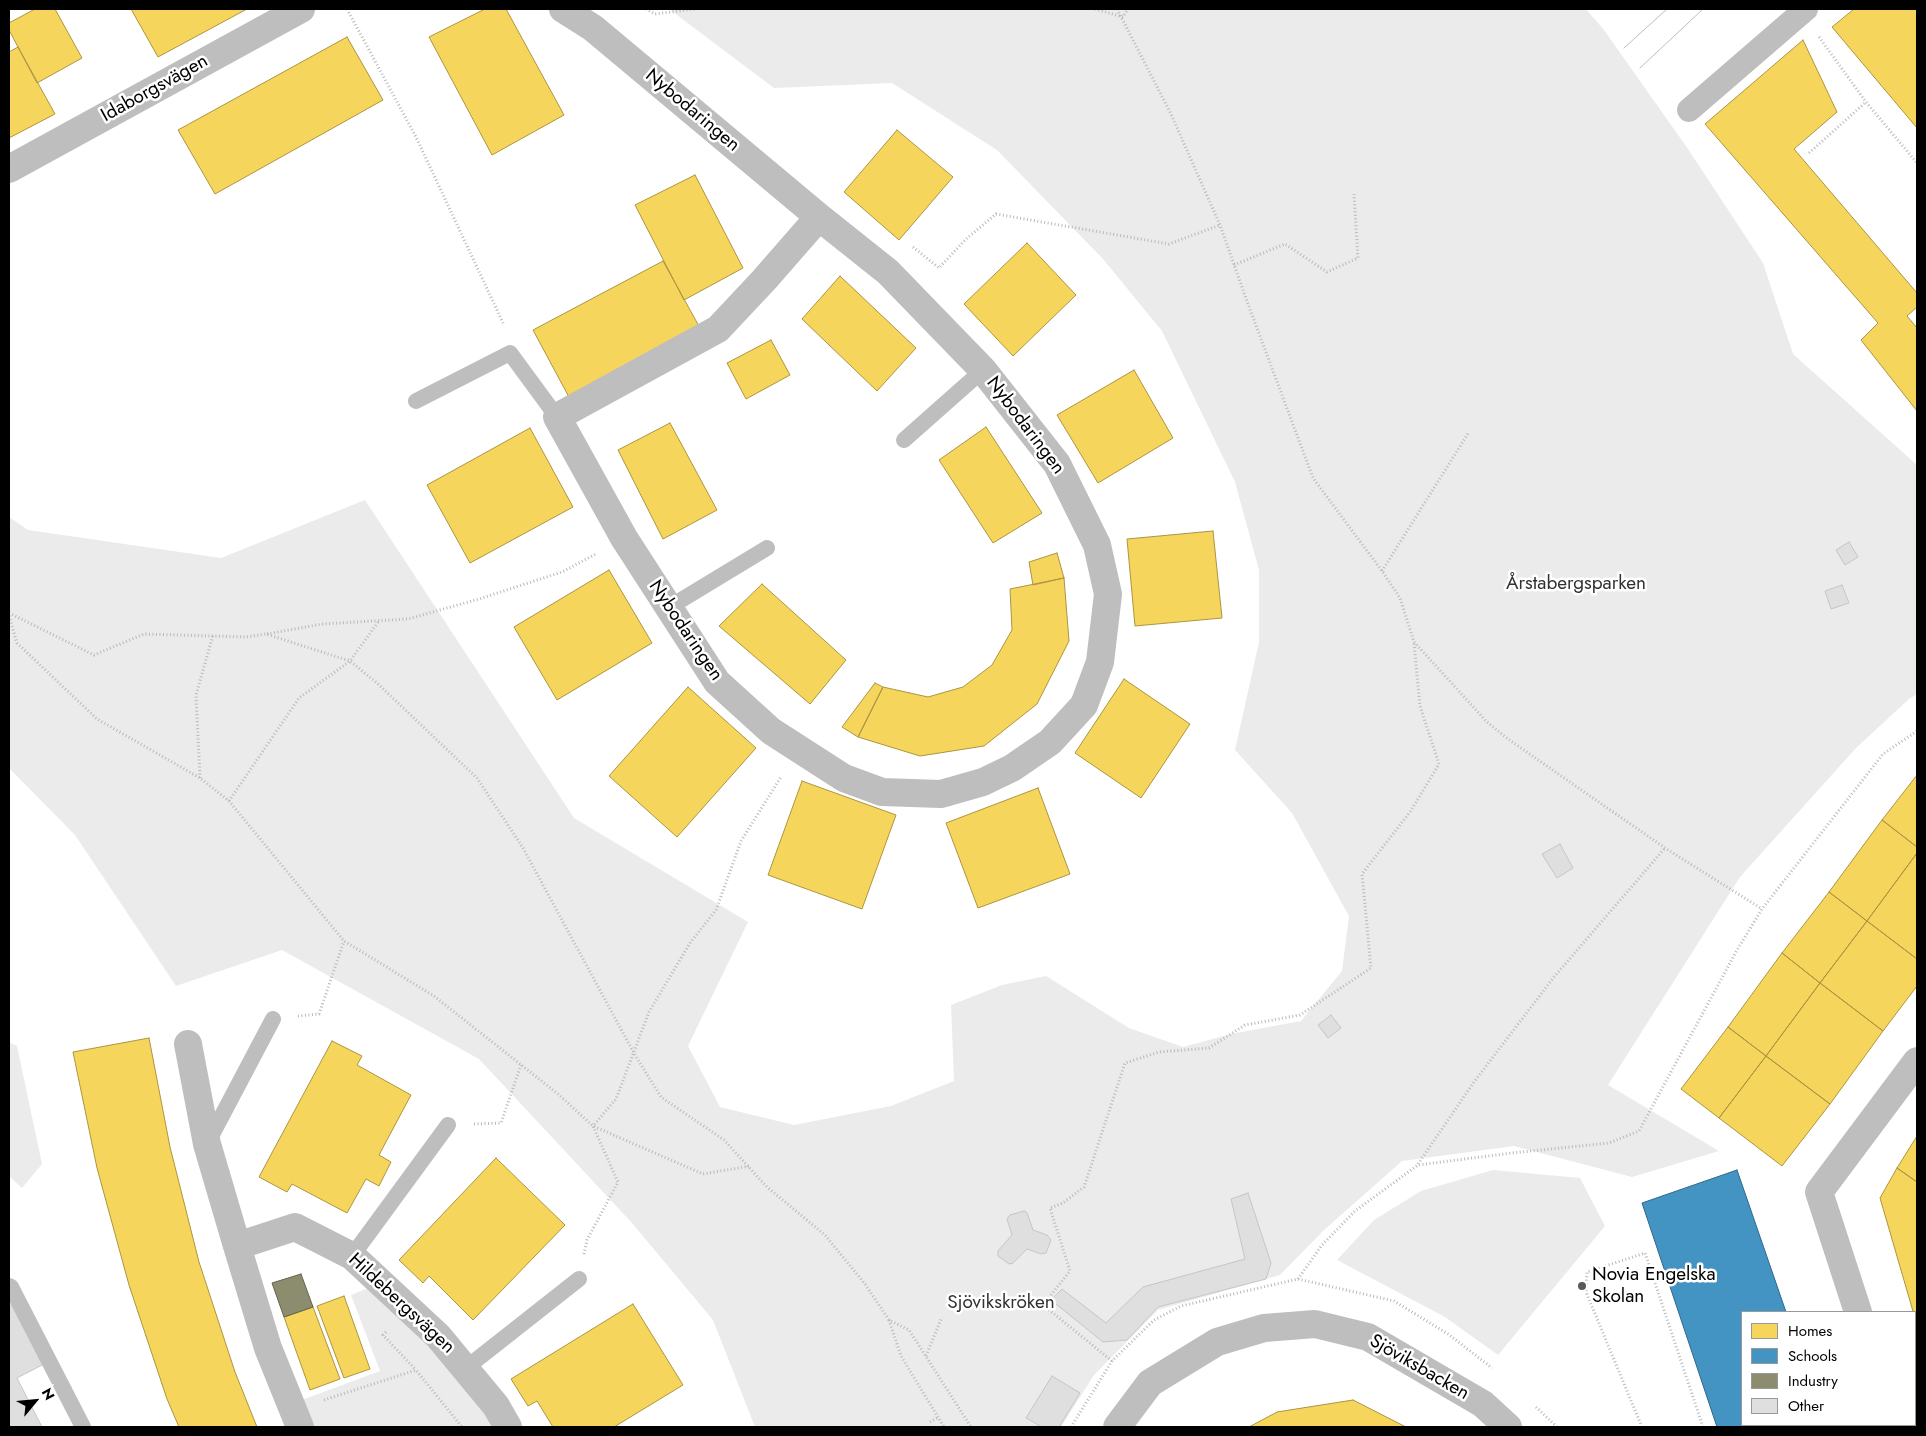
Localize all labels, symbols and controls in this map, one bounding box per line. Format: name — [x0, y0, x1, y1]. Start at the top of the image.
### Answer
street label: Idaborgsvägen — [98, 50, 212, 128]
street label: Nybodaringen — [640, 65, 744, 157]
street label: Nybodaringen — [981, 373, 1069, 479]
park label: Årstabergsparken — [1506, 573, 1646, 595]
street label: Nybodaringen — [643, 576, 727, 686]
street label: Hildebergsvägen — [343, 1249, 459, 1359]
place label: Novia Engelska Skolan — [1592, 1264, 1716, 1308]
marker: Novia Engelska Skolan — [1576, 1280, 1588, 1292]
park label: Sjövikskröken — [947, 1292, 1055, 1314]
legend — [1741, 1311, 1916, 1426]
text: Homes — [1788, 1320, 1832, 1342]
street label: Sjöviksbacken — [1365, 1330, 1473, 1406]
text: Schools — [1788, 1345, 1837, 1367]
text: Industry — [1788, 1370, 1838, 1392]
north arrow — [10, 1376, 60, 1426]
text: N — [37, 1384, 60, 1404]
text: Other — [1788, 1395, 1824, 1417]

